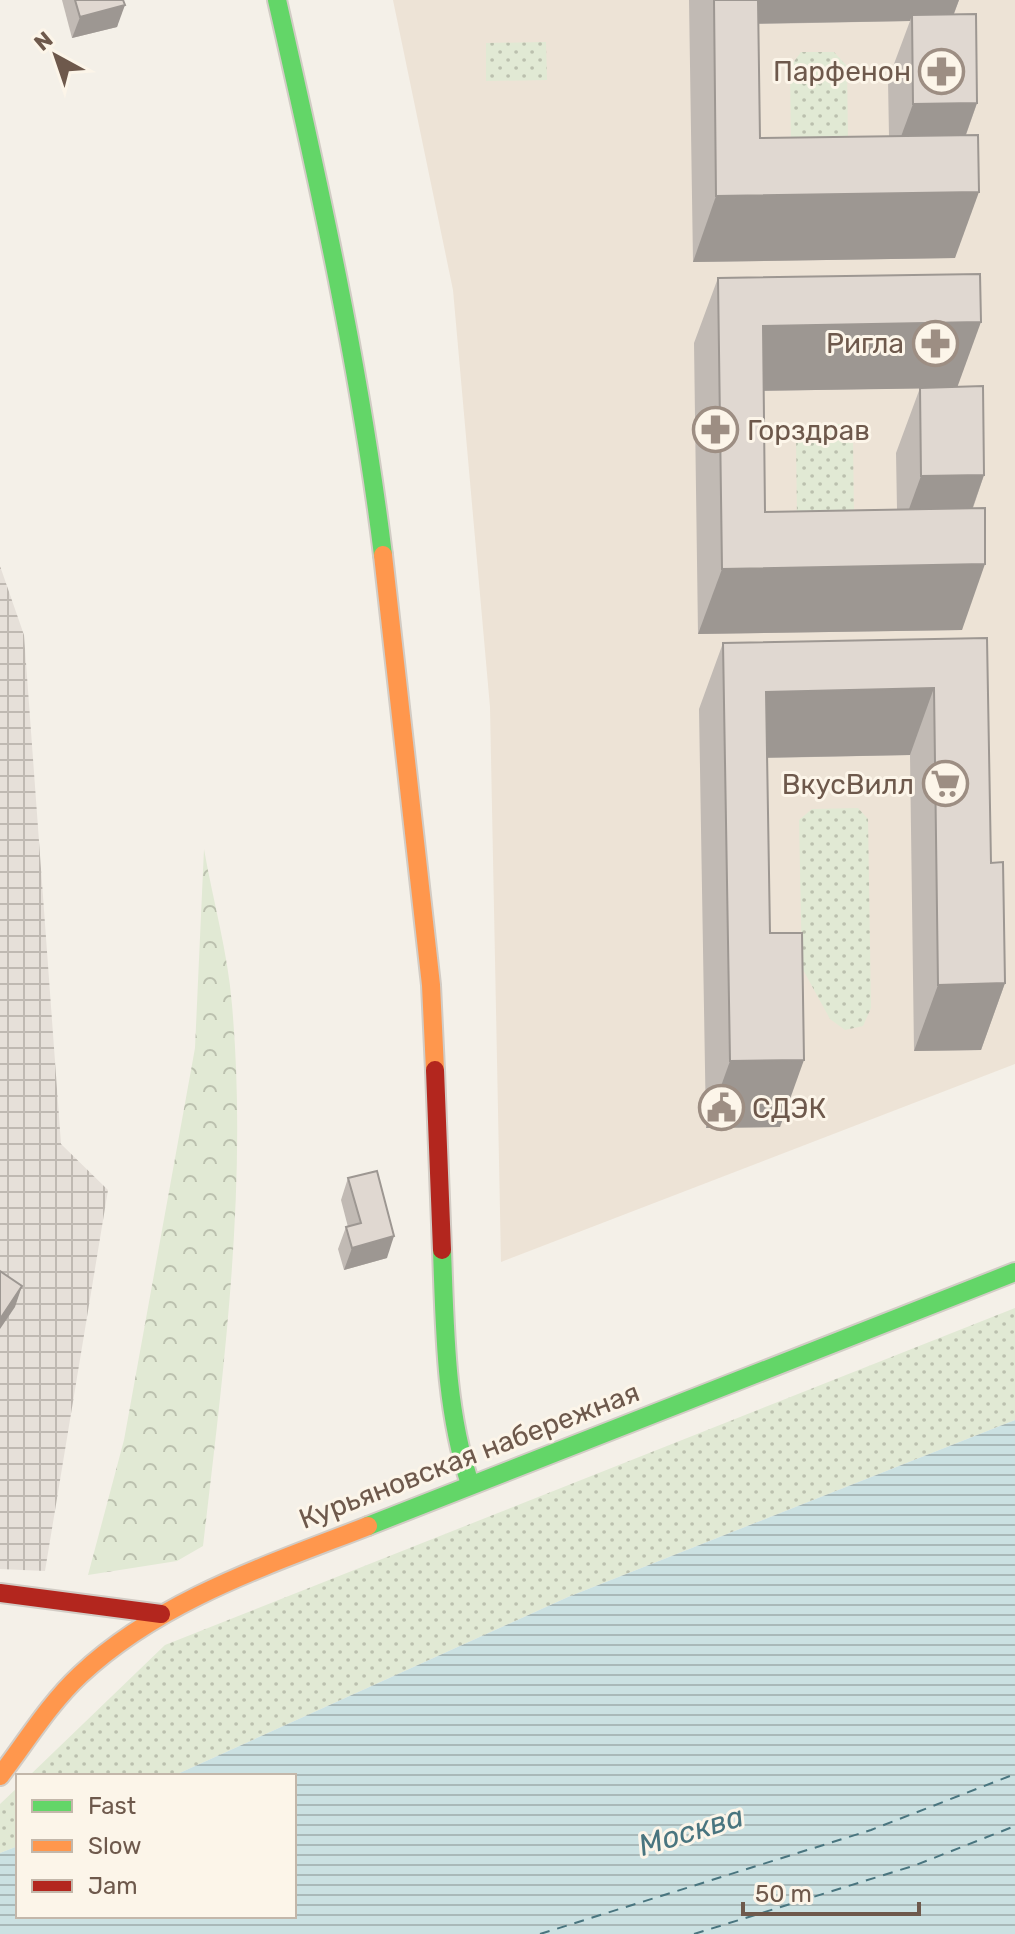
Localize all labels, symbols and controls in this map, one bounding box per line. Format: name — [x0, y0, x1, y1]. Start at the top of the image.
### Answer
north arrow — [16, 16, 96, 96]
text: N — [29, 26, 58, 56]
pharmacy icon: Парфенон — [918, 47, 966, 95]
place label: Парфенон — [773, 55, 911, 88]
pharmacy icon: Ригла — [911, 319, 959, 367]
place label: Ригла — [826, 327, 904, 360]
pharmacy icon: Горздрав — [692, 406, 740, 454]
place label: Горздрав — [747, 414, 870, 447]
supermarket icon: ВкусВилл — [921, 760, 969, 808]
place label: ВкусВилл — [782, 768, 914, 801]
public building icon: СДЭК — [697, 1084, 745, 1132]
place label: СДЭК — [752, 1092, 826, 1125]
street label: Курьяновская набережная — [294, 1375, 644, 1536]
legend — [16, 1774, 296, 1918]
text: Fast — [88, 1792, 136, 1820]
water label: Москва — [634, 1798, 748, 1864]
text: Slow — [88, 1832, 141, 1860]
scale bar — [743, 1866, 919, 1916]
text: Jam — [88, 1872, 138, 1900]
text: 50 m — [755, 1880, 812, 1908]

